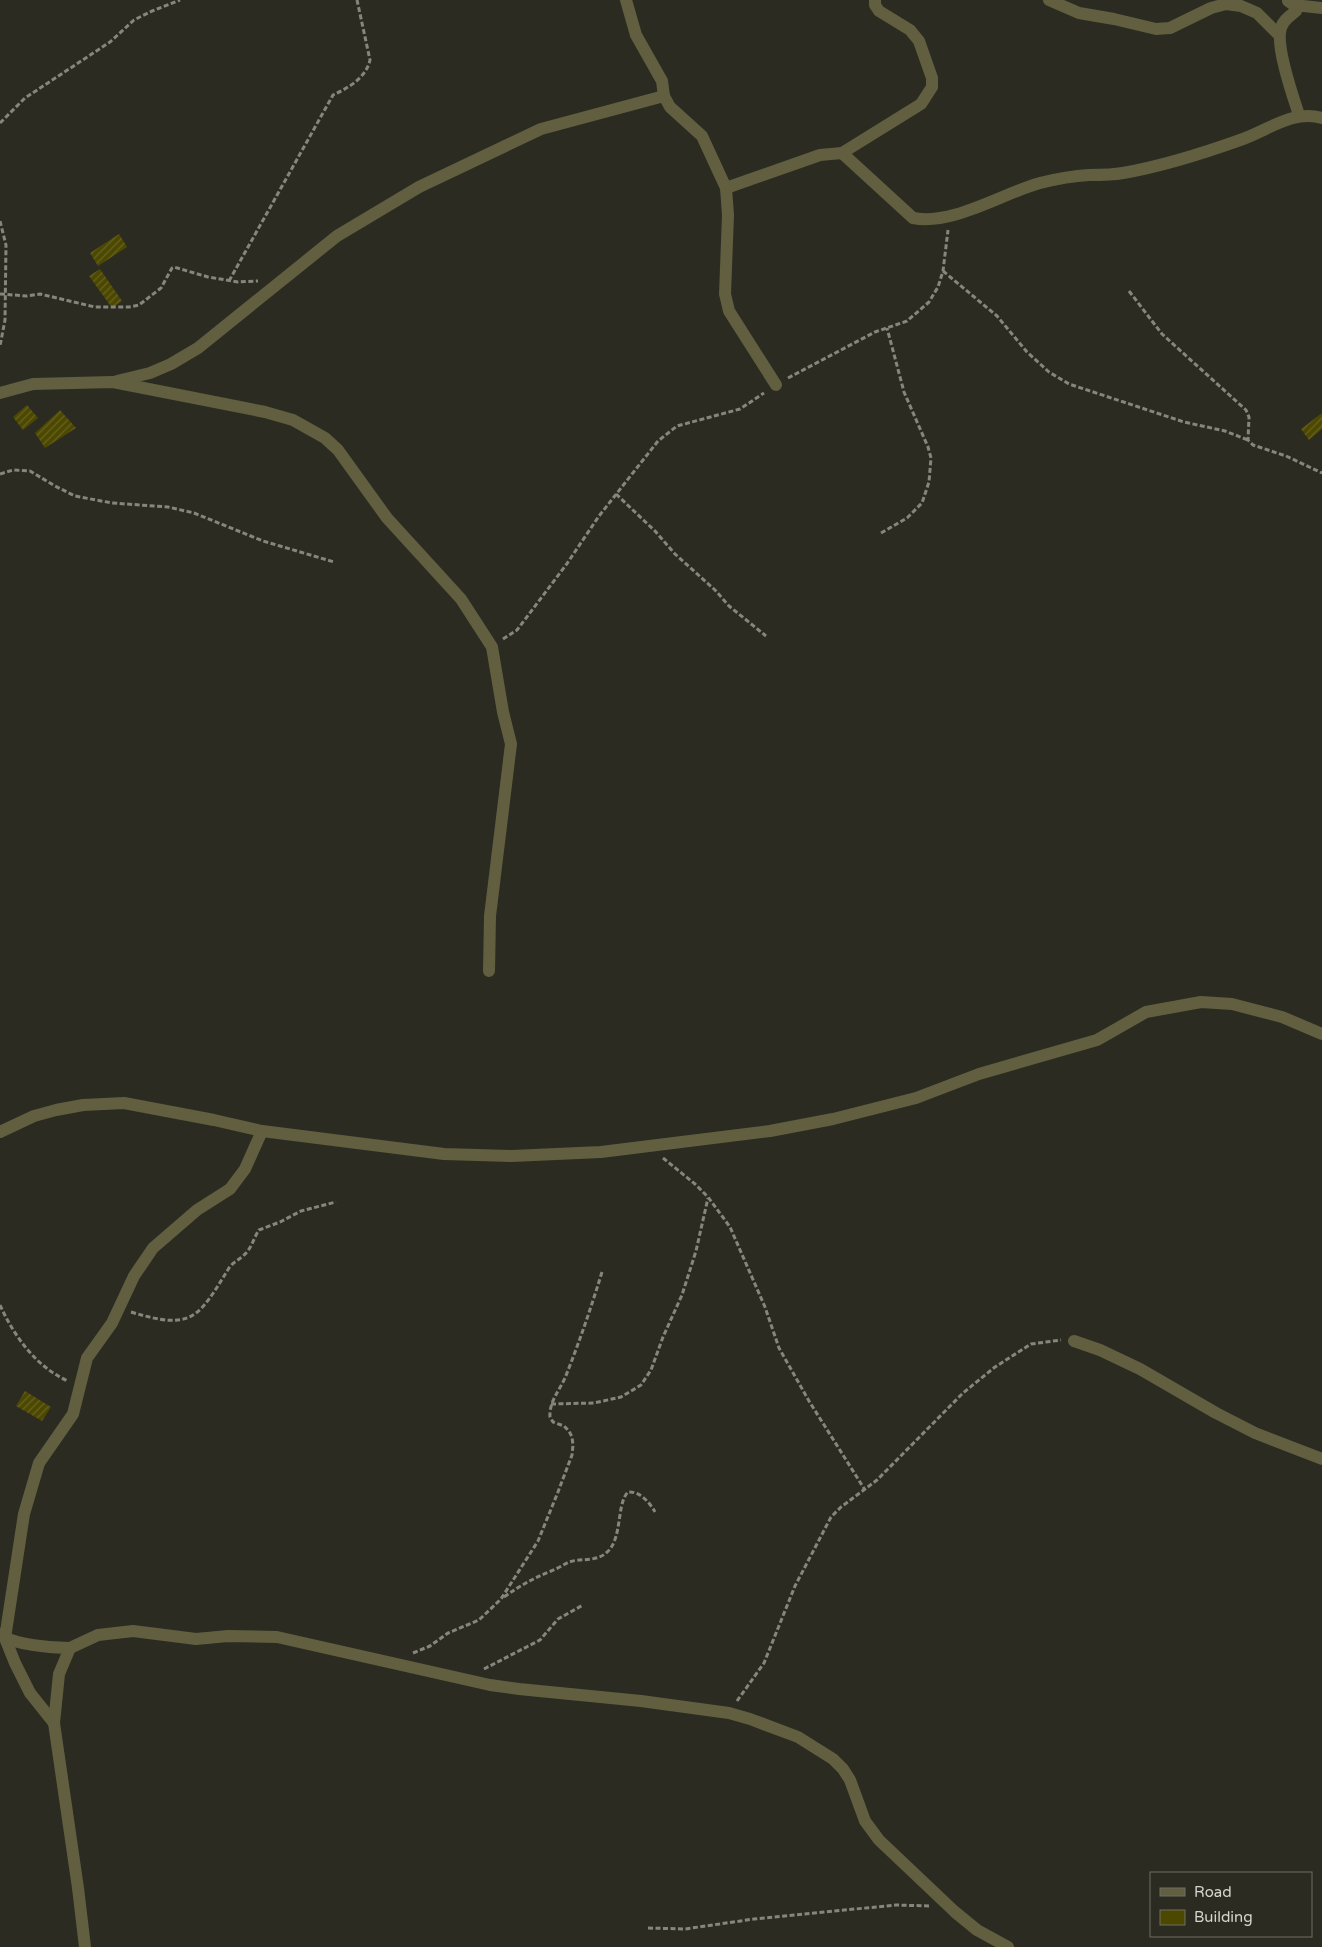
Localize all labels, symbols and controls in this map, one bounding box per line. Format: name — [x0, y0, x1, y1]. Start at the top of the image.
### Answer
legend — [1150, 1872, 1312, 1937]
text: Road — [1194, 1883, 1232, 1901]
text: Building — [1194, 1908, 1253, 1926]

